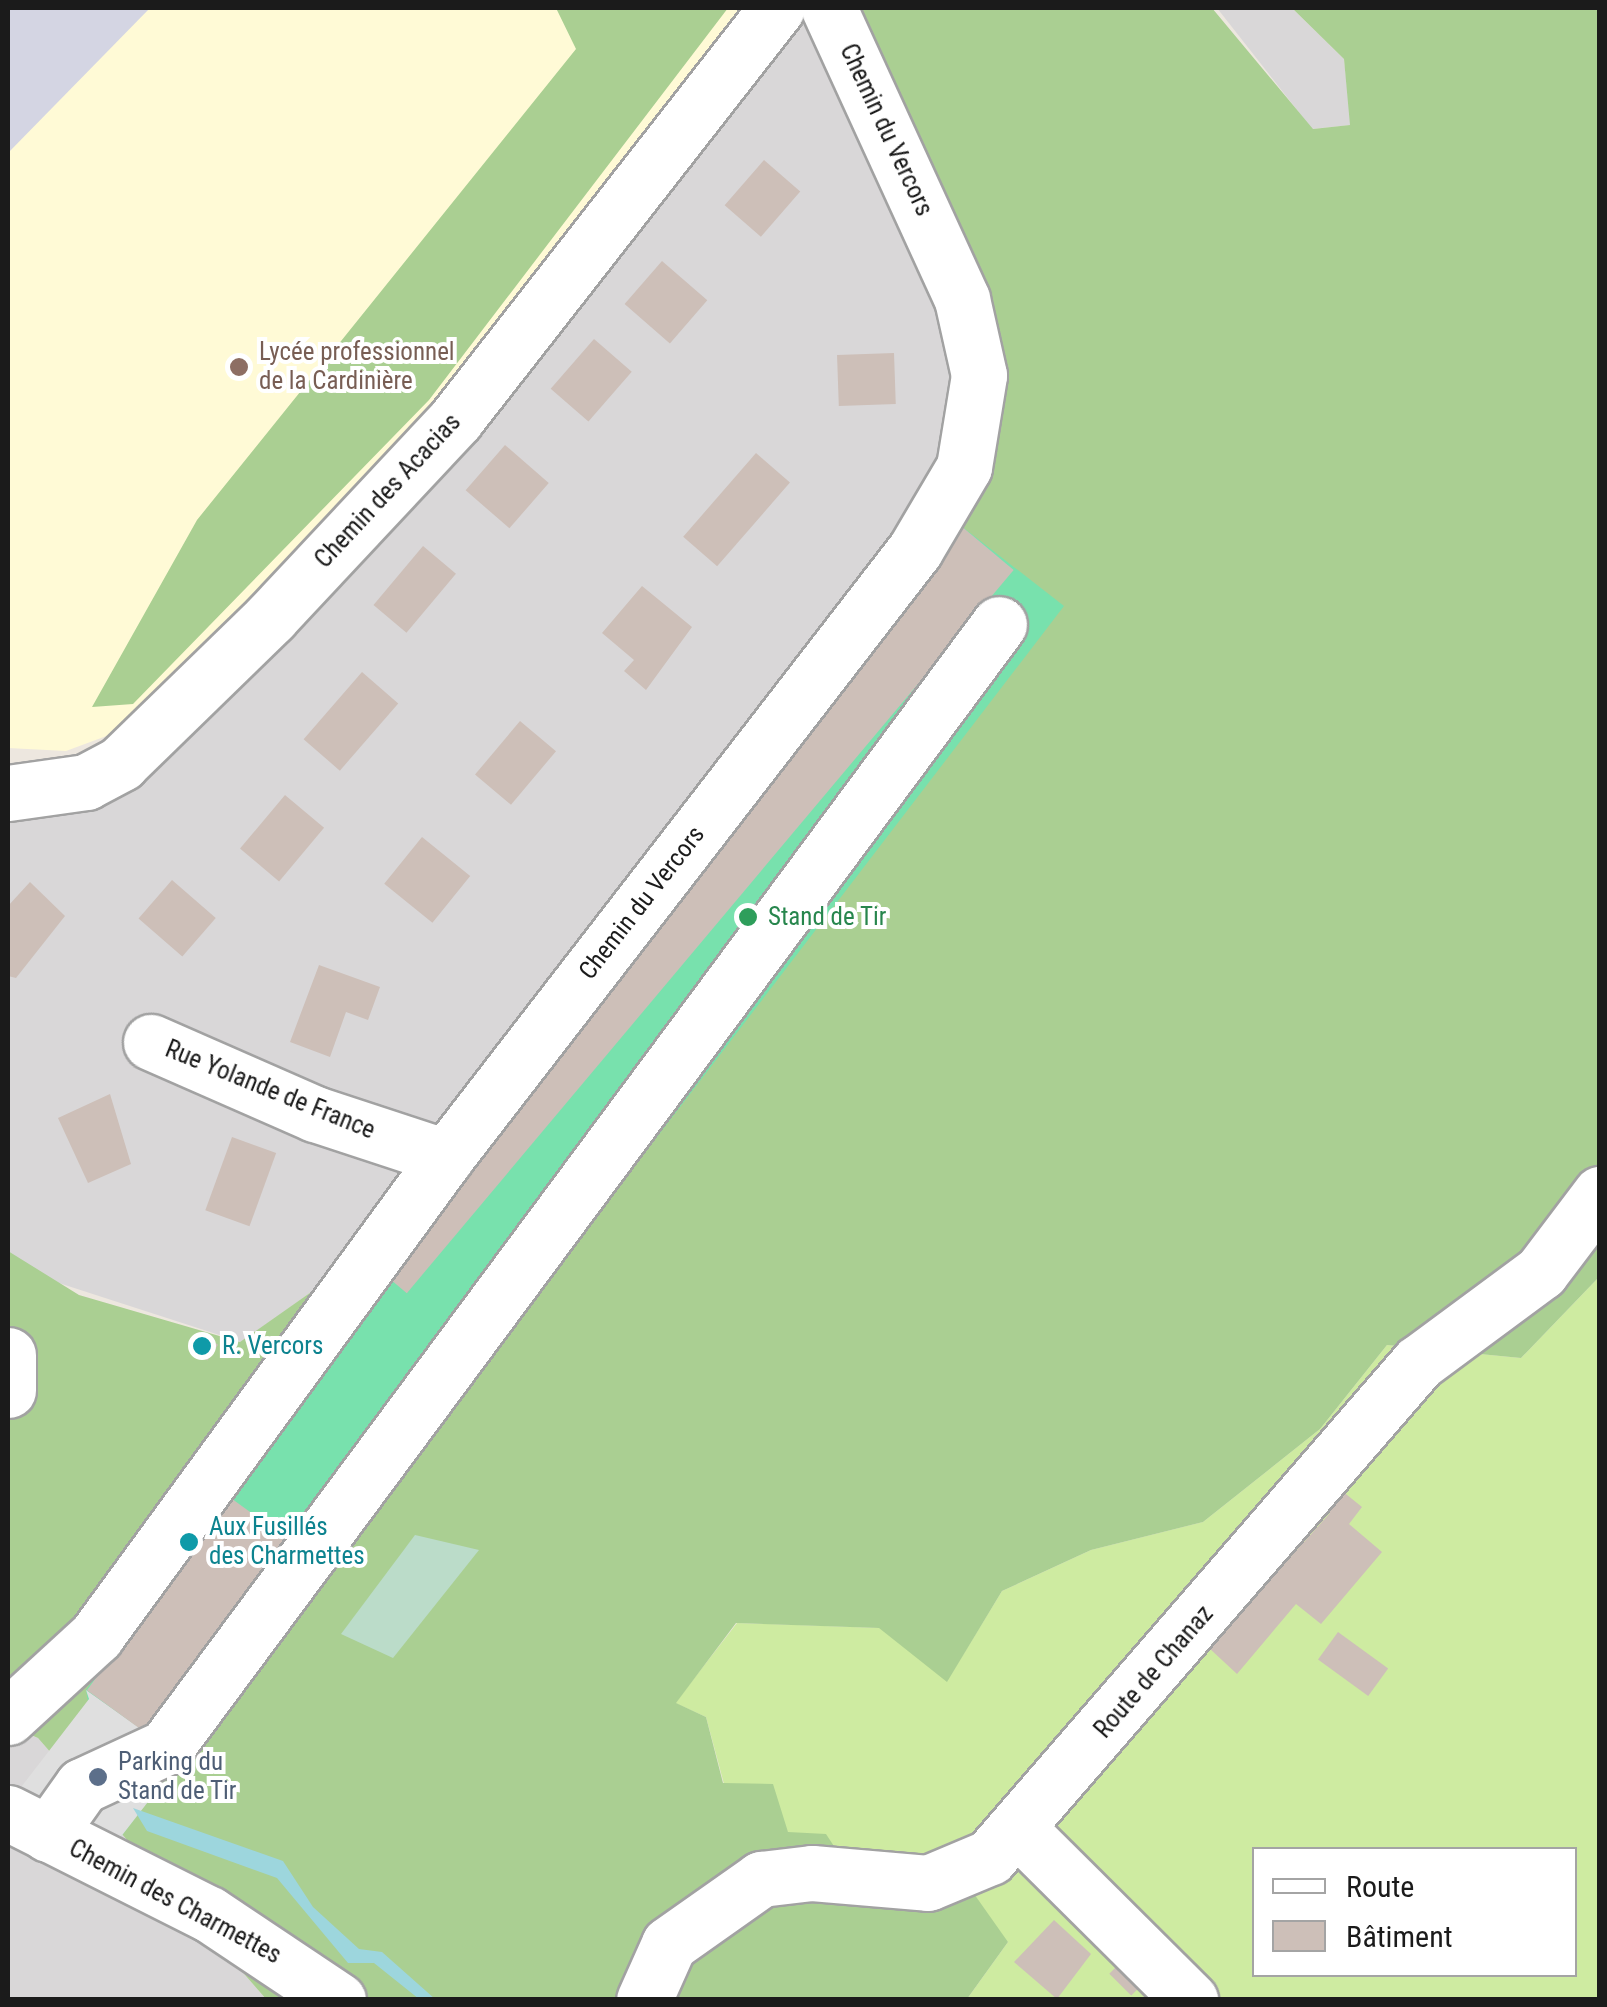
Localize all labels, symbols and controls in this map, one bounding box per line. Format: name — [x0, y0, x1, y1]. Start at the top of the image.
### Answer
street label: Chemin du Vercors — [833, 39, 939, 221]
place label: Lycée professionnel de la Cardinière — [259, 338, 455, 397]
marker: Lycée professionnel de la Cardinière — [228, 356, 250, 378]
street label: Chemin des Acacias — [309, 408, 467, 574]
street label: Chemin du Vercors — [573, 820, 711, 986]
place label: Stand de Tir — [768, 902, 887, 932]
marker: Stand de Tir — [737, 906, 759, 928]
street label: Rue Yolande de France — [161, 1034, 379, 1146]
place label: R. Vercors — [222, 1331, 323, 1361]
marker: R. Vercors — [191, 1335, 213, 1357]
place label: Aux Fusillés des Charmettes — [209, 1513, 365, 1572]
marker: Aux Fusillés des Charmettes — [178, 1531, 200, 1553]
street label: Route de Chanaz — [1088, 1600, 1220, 1744]
place label: Parking du Stand de Tir — [118, 1748, 237, 1807]
marker: Parking du Stand de Tir — [87, 1766, 109, 1788]
street label: Chemin des Charmettes — [64, 1833, 286, 1971]
legend — [1252, 1847, 1577, 1977]
text: Route — [1346, 1869, 1414, 1904]
text: Bâtiment — [1346, 1919, 1453, 1954]

